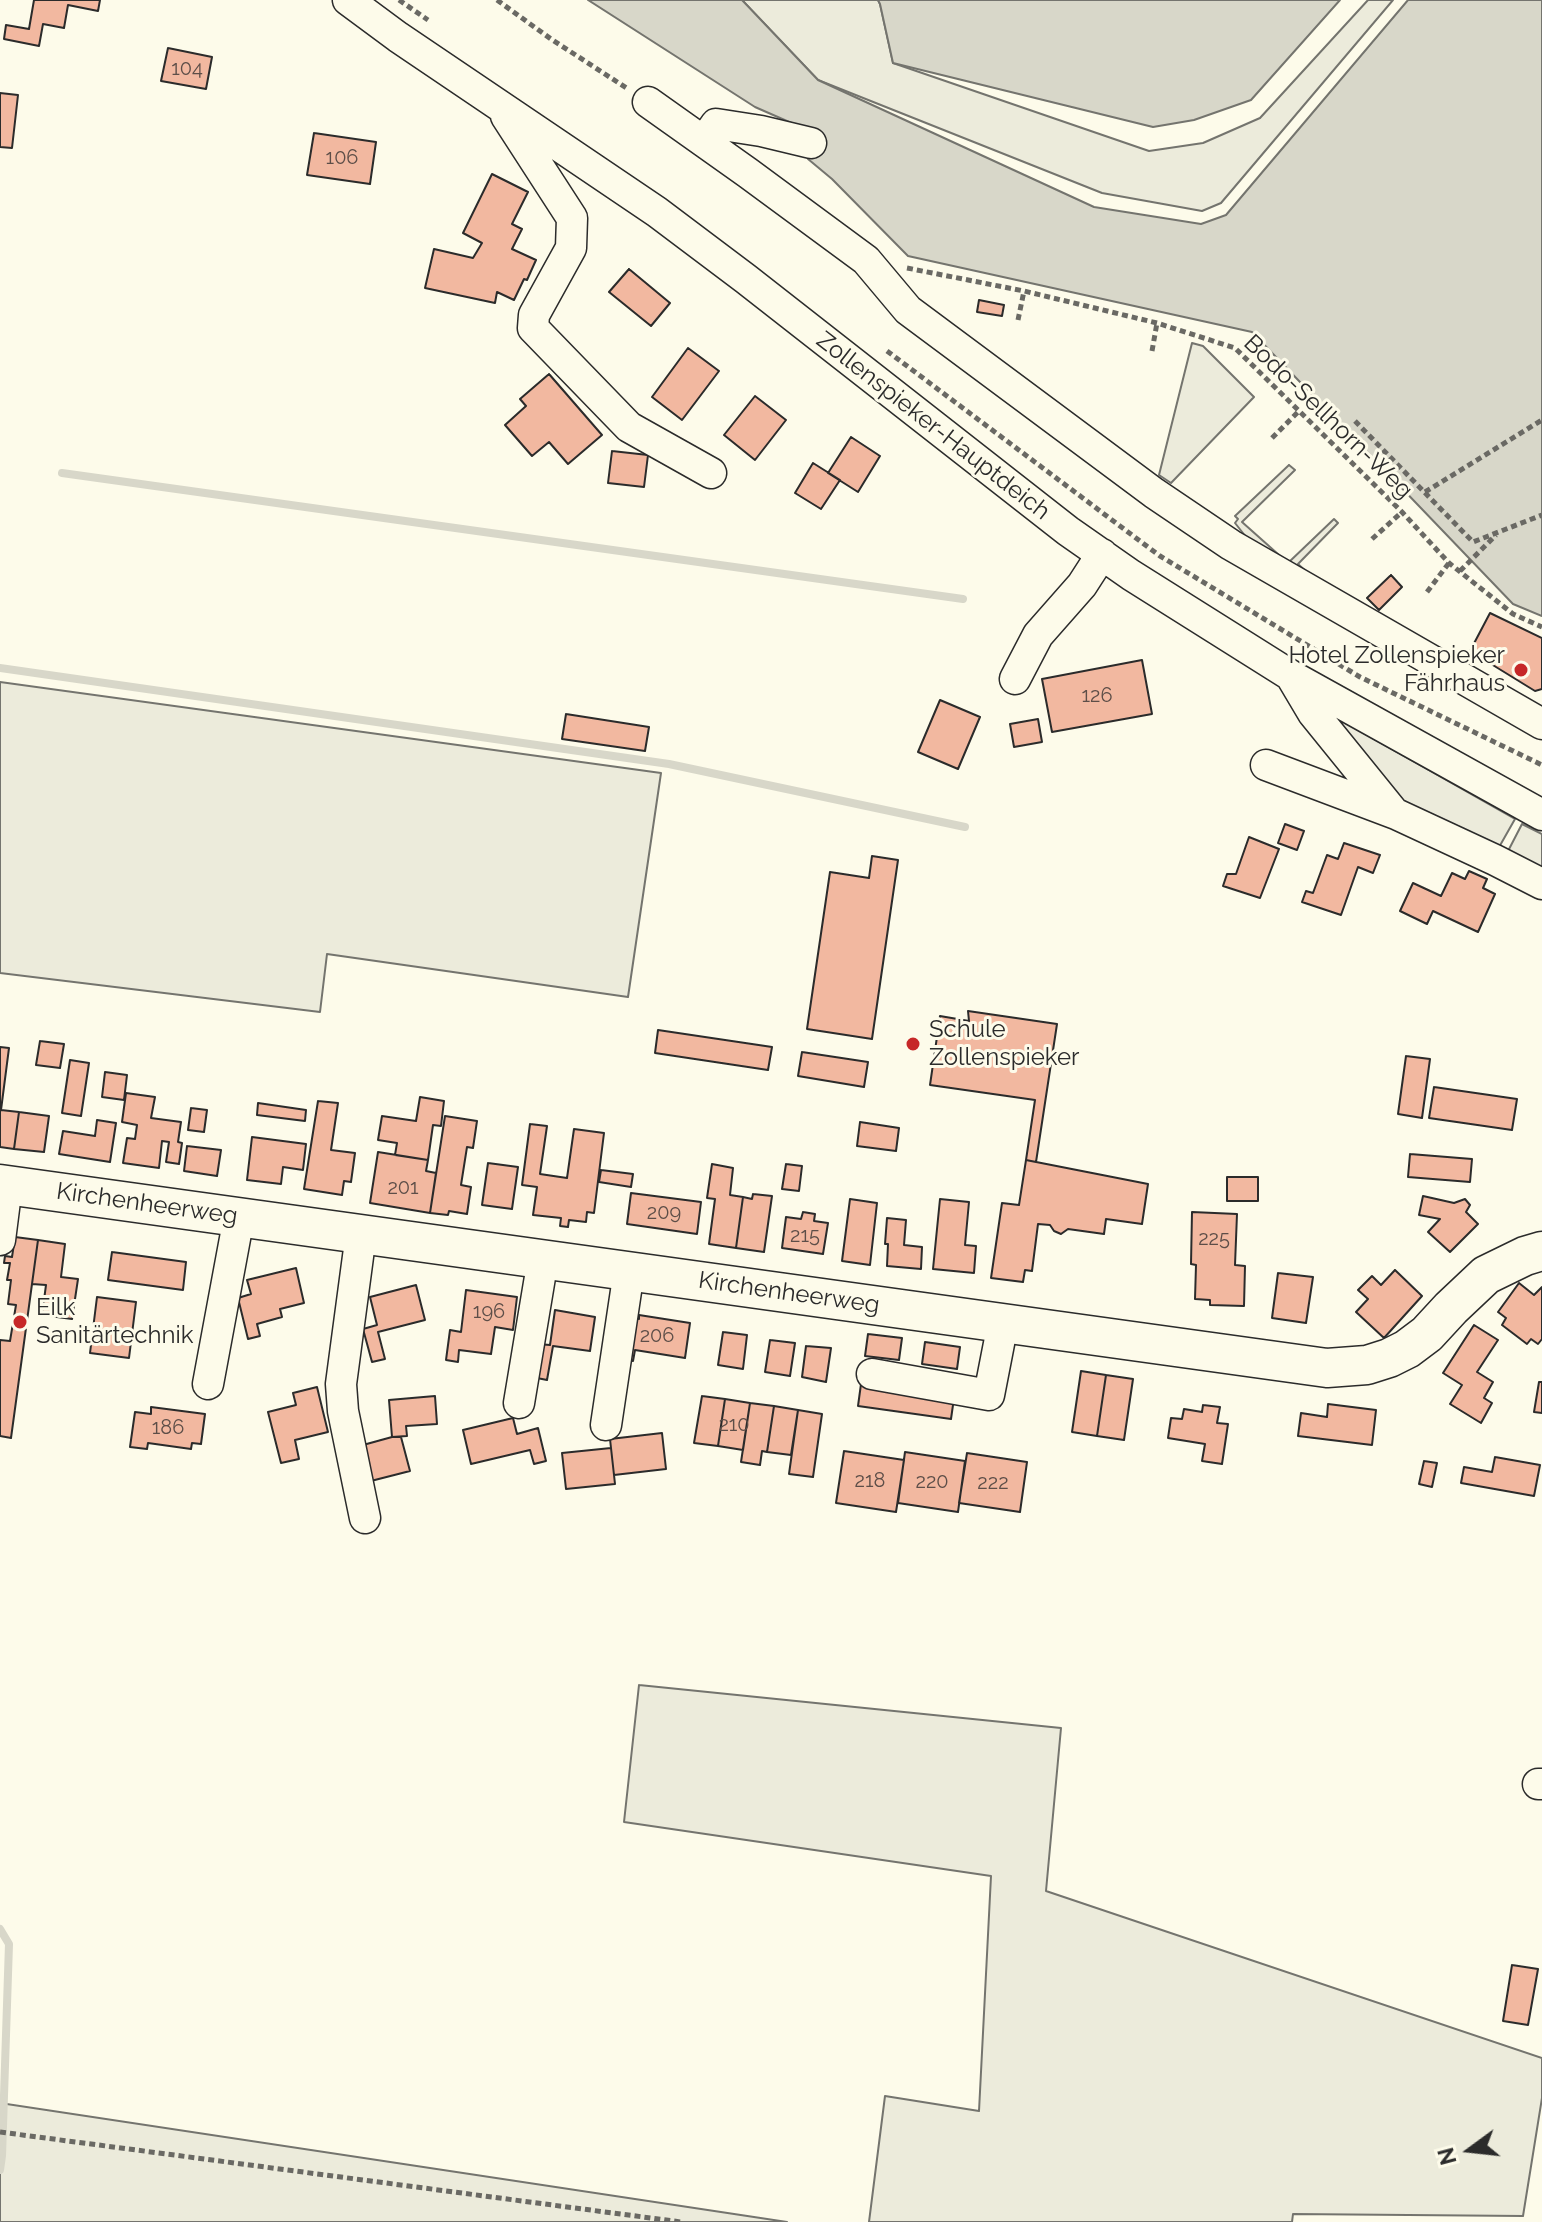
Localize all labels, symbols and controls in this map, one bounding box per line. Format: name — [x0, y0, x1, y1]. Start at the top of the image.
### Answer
house number: 104 — [171, 57, 203, 81]
house number: 106 — [326, 146, 358, 170]
street label: Zollenspieker-Hauptdeich — [810, 326, 1056, 526]
street label: Bodo-Sellhorn-Weg — [1238, 329, 1418, 505]
place label: Hotel Zollenspieker Fährhaus — [1288, 642, 1505, 698]
marker: Hotel Zollenspieker Fährhaus — [1512, 661, 1530, 679]
house number: 126 — [1081, 684, 1113, 708]
place label: Schule Zollenspieker — [929, 1016, 1079, 1072]
marker: Schule Zollenspieker — [904, 1035, 922, 1053]
house number: 201 — [387, 1176, 419, 1200]
street label: Kirchenheerweg — [55, 1177, 239, 1231]
house number: 209 — [647, 1201, 681, 1225]
house number: 215 — [790, 1224, 820, 1248]
house number: 225 — [1198, 1227, 1230, 1251]
street label: Kirchenheerweg — [697, 1266, 881, 1320]
place label: Eilk Sanitärtechnik — [36, 1294, 193, 1350]
house number: 196 — [473, 1300, 505, 1324]
marker: Eilk Sanitärtechnik — [11, 1313, 29, 1331]
house number: 206 — [640, 1324, 674, 1348]
house number: 210 — [718, 1413, 750, 1437]
house number: 186 — [152, 1416, 184, 1440]
house number: 218 — [855, 1469, 885, 1493]
house number: 220 — [915, 1470, 949, 1494]
house number: 222 — [977, 1471, 1009, 1495]
north arrow — [1430, 2110, 1510, 2190]
text: N — [1432, 2145, 1462, 2168]

